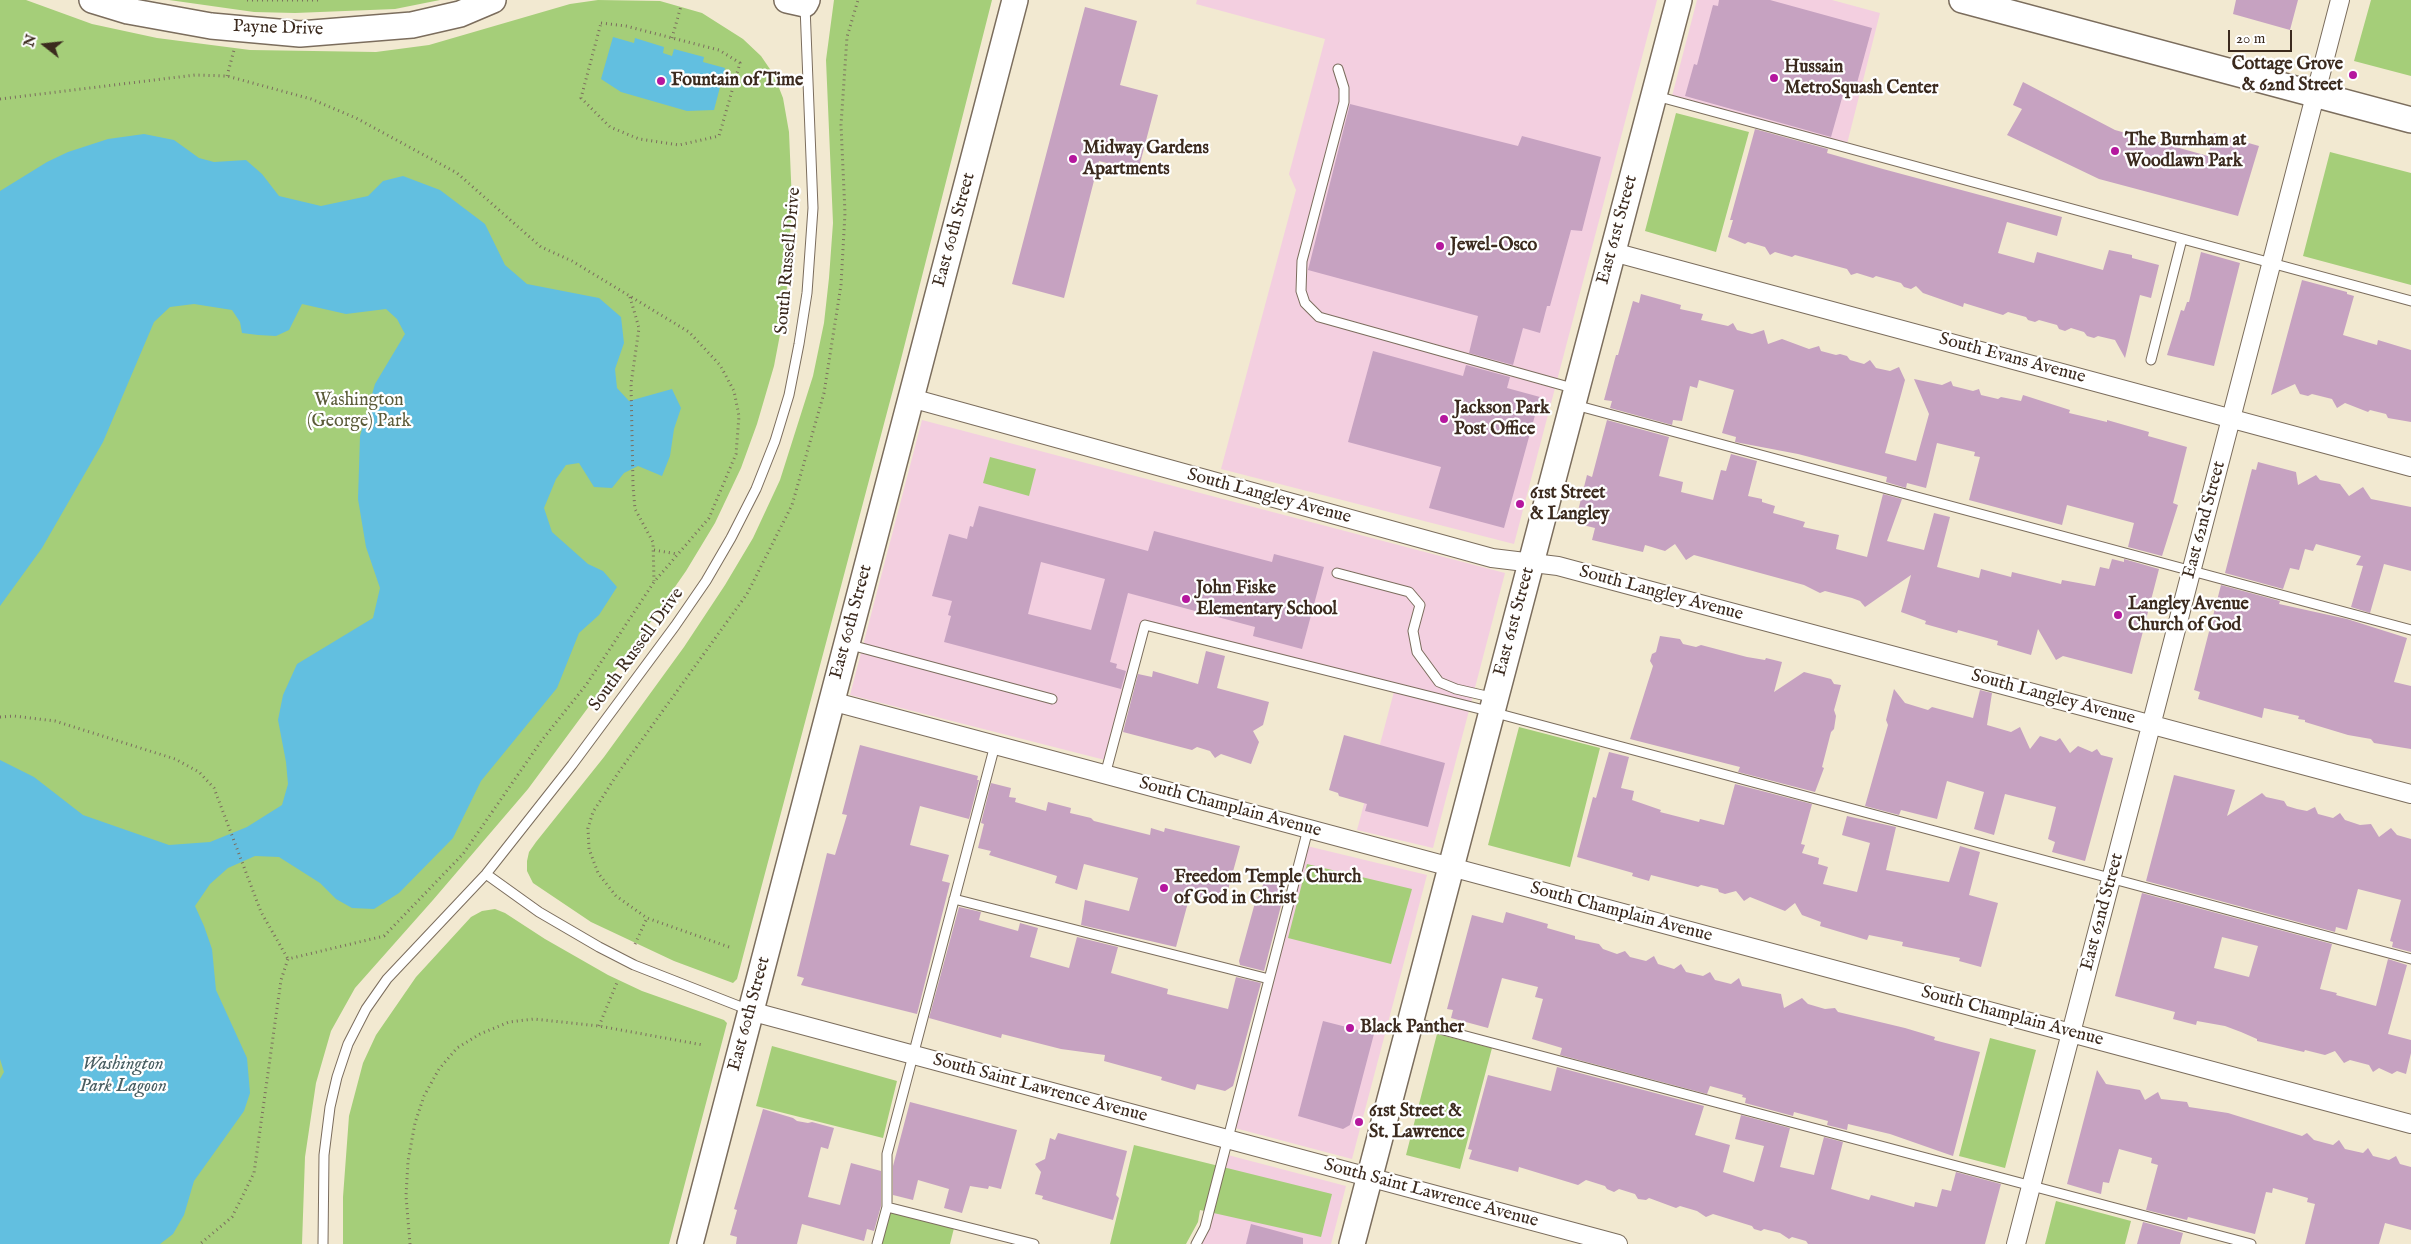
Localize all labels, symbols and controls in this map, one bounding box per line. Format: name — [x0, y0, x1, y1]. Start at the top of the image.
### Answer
street label: Payne Drive — [232, 17, 324, 41]
north arrow — [20, 20, 70, 70]
scale bar — [2231, 20, 2295, 52]
text: 20 m — [2236, 29, 2265, 48]
text: N — [20, 33, 41, 49]
place label: Cottage Grove & 62nd Street — [2232, 54, 2343, 96]
place label: Hussain MetroSquash Center — [1784, 57, 1938, 100]
marker: Cottage Grove & 62nd Street — [2347, 69, 2359, 81]
place label: Fountain of Time — [671, 70, 803, 92]
marker: Hussain MetroSquash Center — [1768, 72, 1780, 84]
marker: Fountain of Time — [655, 75, 667, 87]
place label: The Burnham at Woodlawn Park — [2125, 130, 2246, 172]
place label: Midway Gardens Apartments — [1083, 138, 1209, 180]
marker: The Burnham at Woodlawn Park — [2109, 145, 2121, 157]
marker: Midway Gardens Apartments — [1067, 153, 1079, 165]
street label: East 60th Street — [929, 170, 981, 290]
street label: East 61st Street — [1593, 173, 1643, 287]
street label: South Russell Drive — [772, 187, 806, 335]
place label: Jewel-Osco — [1450, 235, 1537, 257]
marker: Jewel-Osco — [1434, 240, 1446, 252]
street label: South Evans Avenue — [1936, 329, 2088, 389]
park label: Washington (George) Park — [307, 390, 411, 432]
place label: Jackson Park Post Office — [1454, 398, 1550, 440]
marker: Jackson Park Post Office — [1438, 413, 1450, 425]
street label: East 62nd Street — [2179, 459, 2231, 581]
street label: South Langley Avenue — [1185, 465, 1353, 529]
place label: 61st Street & Langley — [1530, 483, 1609, 526]
marker: 61st Street & Langley — [1514, 498, 1526, 510]
street label: East 60th Street — [826, 562, 878, 682]
street label: South Langley Avenue — [1577, 562, 1745, 626]
street label: East 61st Street — [1490, 565, 1540, 679]
place label: John Fiske Elementary School — [1196, 578, 1337, 620]
street label: South Russell Drive — [585, 584, 689, 716]
marker: John Fiske Elementary School — [1180, 593, 1192, 605]
place label: Langley Avenue Church of God — [2128, 594, 2249, 636]
marker: Langley Avenue Church of God — [2112, 609, 2124, 621]
street label: South Langley Avenue — [1969, 666, 2137, 730]
street label: South Champlain Avenue — [1137, 773, 1323, 843]
street label: East 62nd Street — [2077, 851, 2129, 973]
place label: Freedom Temple Church of God in Christ — [1174, 867, 1361, 910]
street label: South Champlain Avenue — [1528, 878, 1714, 948]
marker: Freedom Temple Church of God in Christ — [1158, 882, 1170, 894]
street label: East 60th Street — [724, 954, 776, 1074]
street label: South Champlain Avenue — [1919, 982, 2105, 1052]
place label: Black Panther — [1360, 1017, 1464, 1039]
marker: Black Panther — [1344, 1022, 1356, 1034]
street label: South Saint Lawrence Avenue — [931, 1050, 1149, 1128]
water label: Washington Park Lagoon — [79, 1054, 167, 1098]
place label: 61st Street & St. Lawrence — [1369, 1101, 1465, 1144]
marker: 61st Street & St. Lawrence — [1353, 1116, 1365, 1128]
street label: South Saint Lawrence Avenue — [1322, 1155, 1540, 1233]

